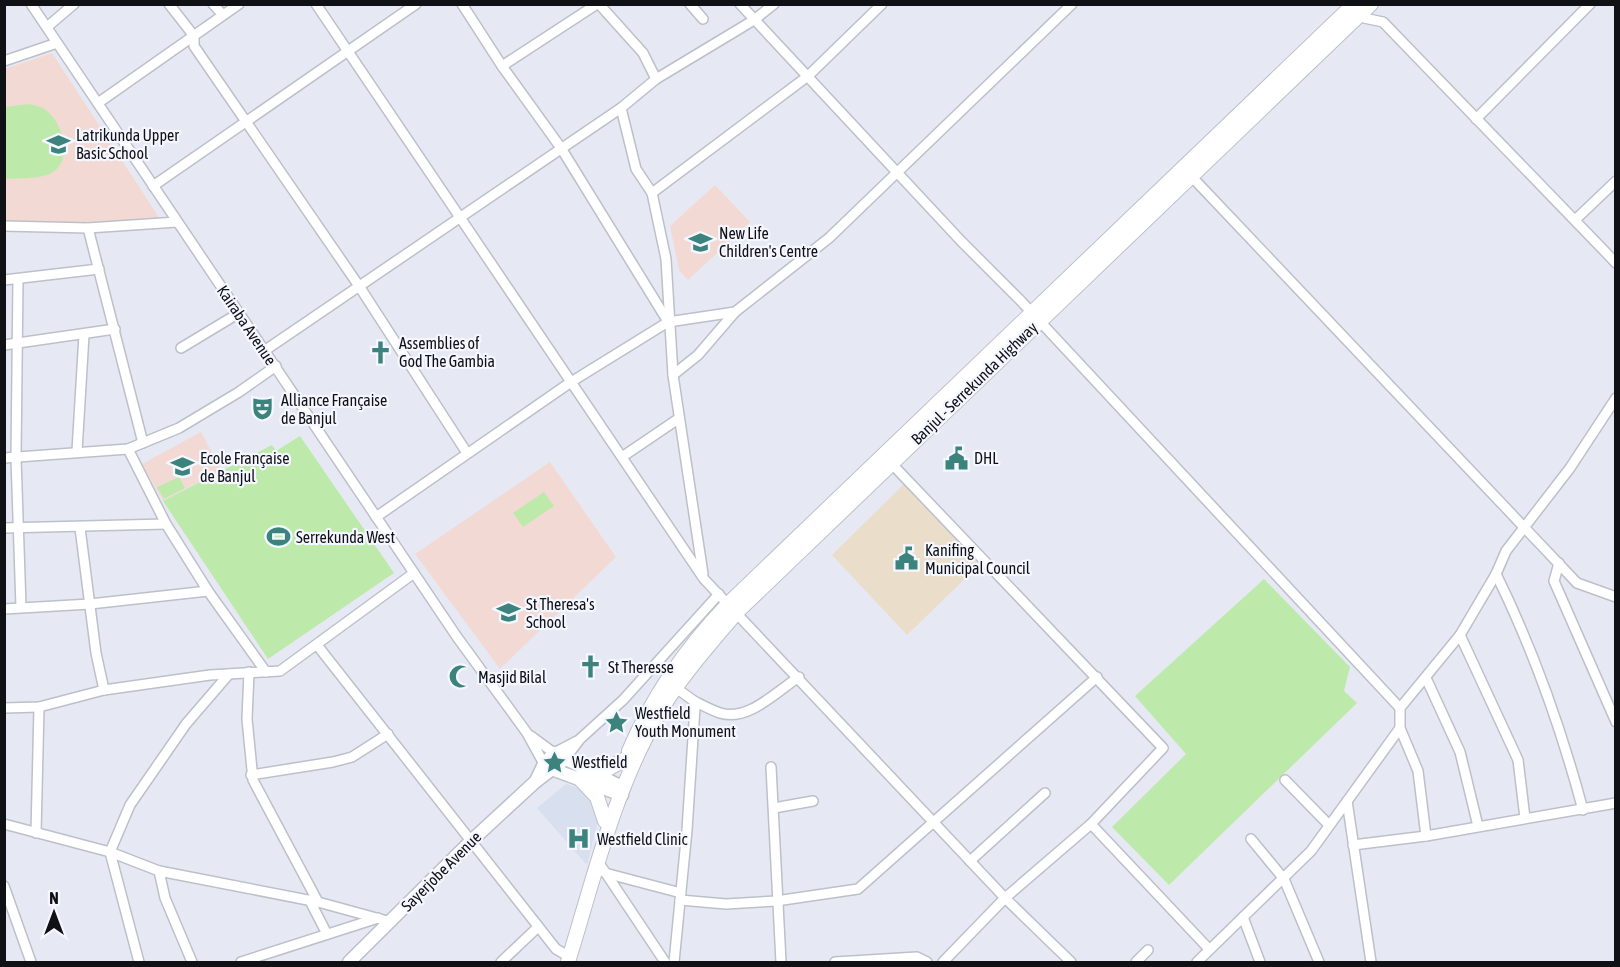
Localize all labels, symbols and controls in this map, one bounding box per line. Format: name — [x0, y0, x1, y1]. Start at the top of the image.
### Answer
place label: Latrikunda Upper Basic School — [76, 126, 179, 162]
school or university icon: Latrikunda Upper Basic School — [45, 131, 71, 157]
place label: New Life Children's Centre — [719, 224, 818, 260]
school or university icon: New Life Children's Centre — [688, 229, 714, 255]
street label: Kairaba Avenue — [214, 282, 280, 368]
street label: Banjul - Serrekunda Highway — [907, 318, 1042, 449]
place label: Assemblies of God The Gambia — [399, 334, 495, 370]
church icon: Assemblies of God The Gambia — [368, 339, 394, 365]
place label: Alliance Française de Banjul — [281, 391, 387, 428]
theatre icon: Alliance Française de Banjul — [250, 396, 276, 422]
public building icon: DHL — [943, 445, 969, 471]
place label: Ecole Française de Banjul — [200, 449, 289, 486]
place label: DHL — [974, 449, 999, 467]
school or university icon: Ecole Française de Banjul — [169, 454, 195, 480]
sports icon: Serrekunda West — [265, 524, 291, 550]
place label: Serrekunda West — [296, 528, 395, 546]
place label: Kanifing Municipal Council — [925, 541, 1031, 578]
public building icon: Kanifing Municipal Council — [894, 546, 920, 572]
place label: St Theresa's School — [526, 595, 595, 631]
school or university icon: St Theresa's School — [495, 600, 521, 626]
church icon: St Theresse — [577, 654, 603, 680]
place label: St Theresse — [608, 658, 674, 676]
mosque icon: Masjid Bilal — [447, 664, 473, 690]
place label: Masjid Bilal — [478, 668, 547, 687]
place label: Westfield Youth Monument — [635, 704, 736, 740]
place icon: Westfield Youth Monument — [604, 709, 630, 735]
place icon: Westfield — [541, 749, 567, 775]
place label: Westfield — [572, 753, 628, 771]
hospital icon: Westfield Clinic — [566, 826, 592, 852]
street label: Sayerjobe Avenue — [397, 827, 485, 915]
place label: Westfield Clinic — [597, 830, 687, 848]
north arrow — [24, 883, 84, 943]
text: N — [49, 889, 59, 907]

